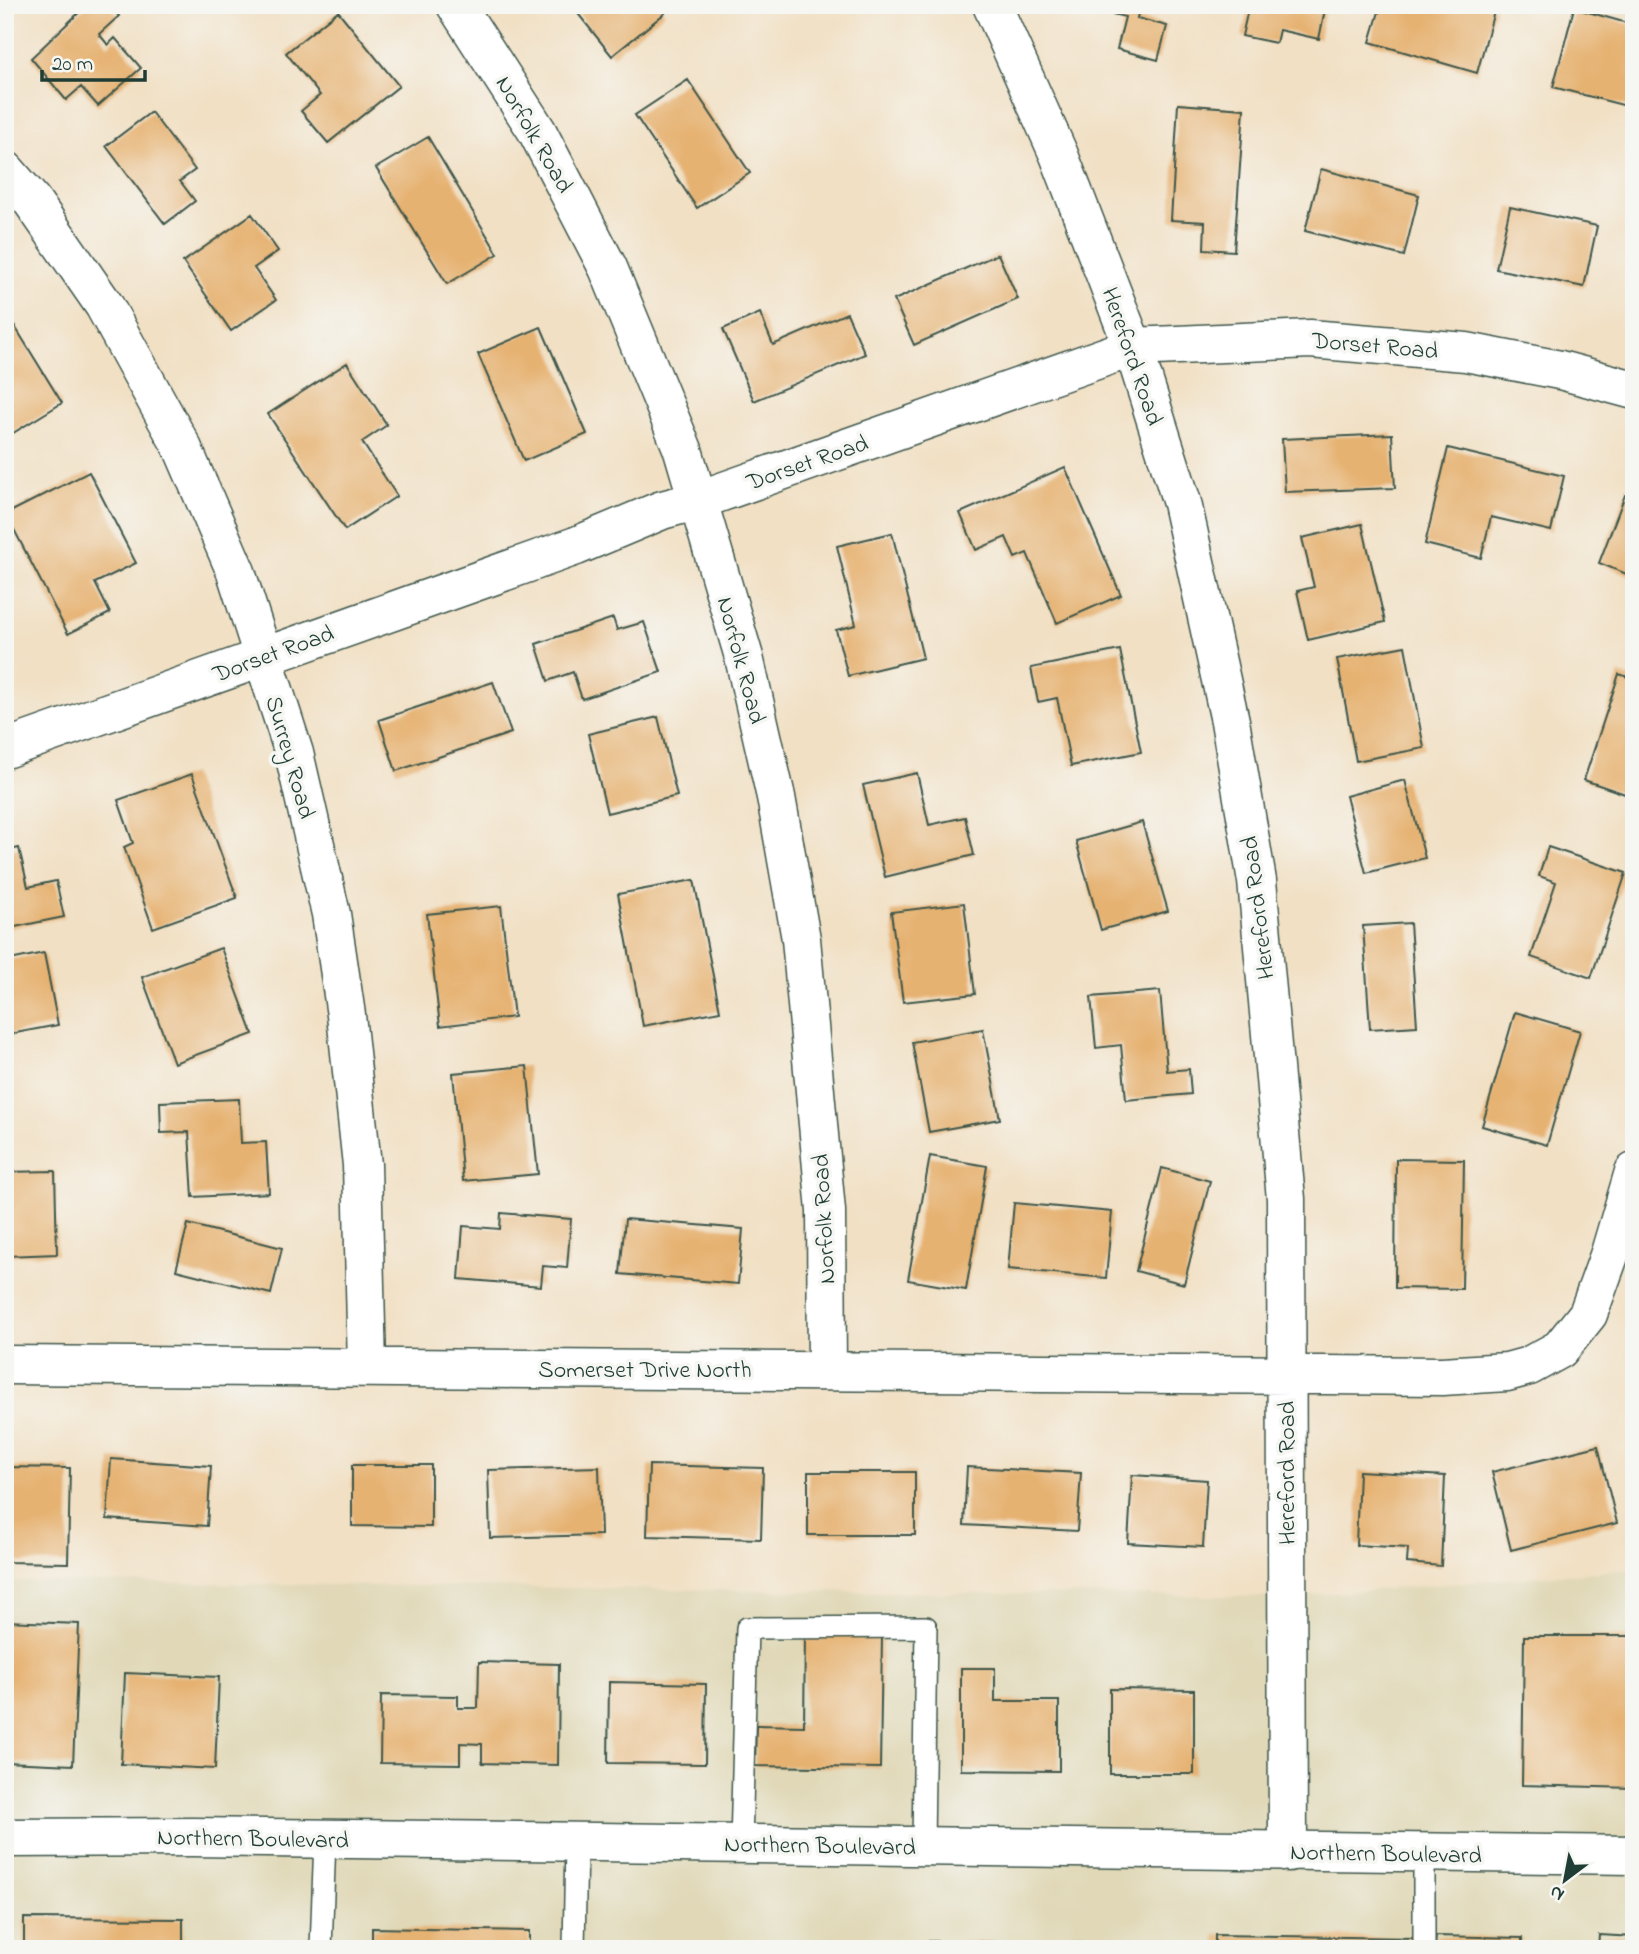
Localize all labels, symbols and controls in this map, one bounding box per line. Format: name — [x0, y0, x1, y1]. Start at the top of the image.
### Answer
scale bar — [42, 38, 145, 82]
text: 20 m — [52, 50, 93, 80]
street label: Norfolk Road — [485, 70, 581, 201]
street label: Hereford Road — [1091, 283, 1171, 431]
street label: Dorset Road — [1309, 324, 1440, 370]
street label: Dorset Road — [741, 427, 874, 502]
street label: Norfolk Road — [706, 593, 773, 729]
street label: Dorset Road — [207, 617, 340, 694]
street label: Surrey Road — [253, 692, 323, 824]
street label: Hereford Road — [1233, 834, 1286, 981]
street label: Norfolk Road — [805, 1152, 846, 1285]
street label: Somerset Drive North — [538, 1354, 752, 1389]
street label: Hereford Road — [1271, 1400, 1306, 1545]
street label: Northern Boulevard — [157, 1821, 350, 1860]
street label: Northern Boulevard — [724, 1828, 917, 1867]
street label: Northern Boulevard — [1290, 1836, 1483, 1875]
north arrow — [1530, 1846, 1600, 1916]
text: N — [1545, 1877, 1570, 1907]

